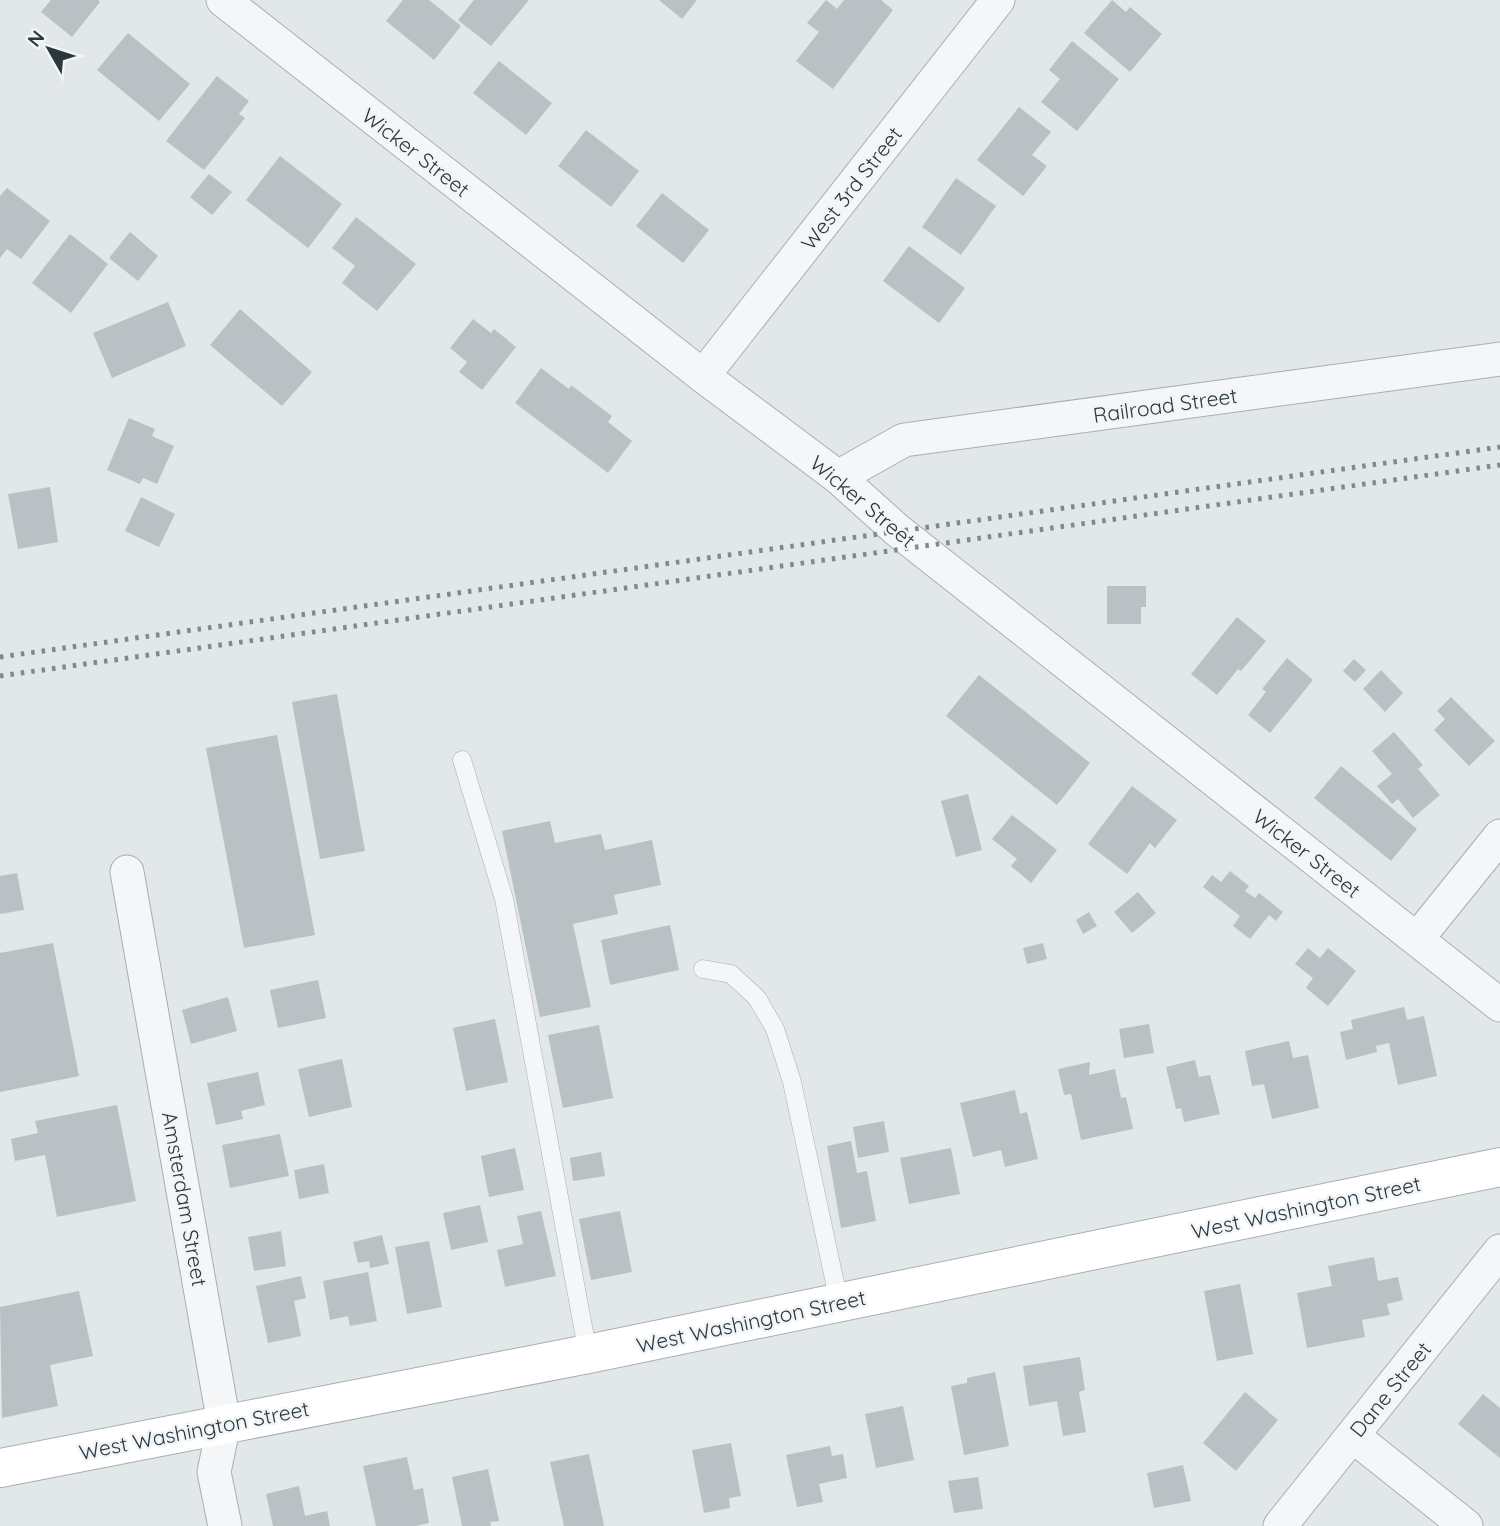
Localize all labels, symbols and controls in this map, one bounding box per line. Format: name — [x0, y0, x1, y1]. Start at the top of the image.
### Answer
north arrow — [14, 14, 84, 84]
text: N — [22, 25, 50, 51]
street label: Wicker Street — [357, 102, 475, 202]
street label: West 3rd Street — [795, 121, 907, 255]
street label: Railroad Street — [1091, 382, 1239, 428]
street label: Wicker Street — [805, 449, 921, 553]
street label: Wicker Street — [1248, 803, 1366, 903]
street label: Amsterdam Street — [157, 1110, 213, 1288]
street label: West Washington Street — [1189, 1170, 1423, 1244]
street label: West Washington Street — [634, 1284, 868, 1358]
street label: Dane Street — [1344, 1336, 1436, 1442]
street label: West Washington Street — [77, 1395, 311, 1465]

